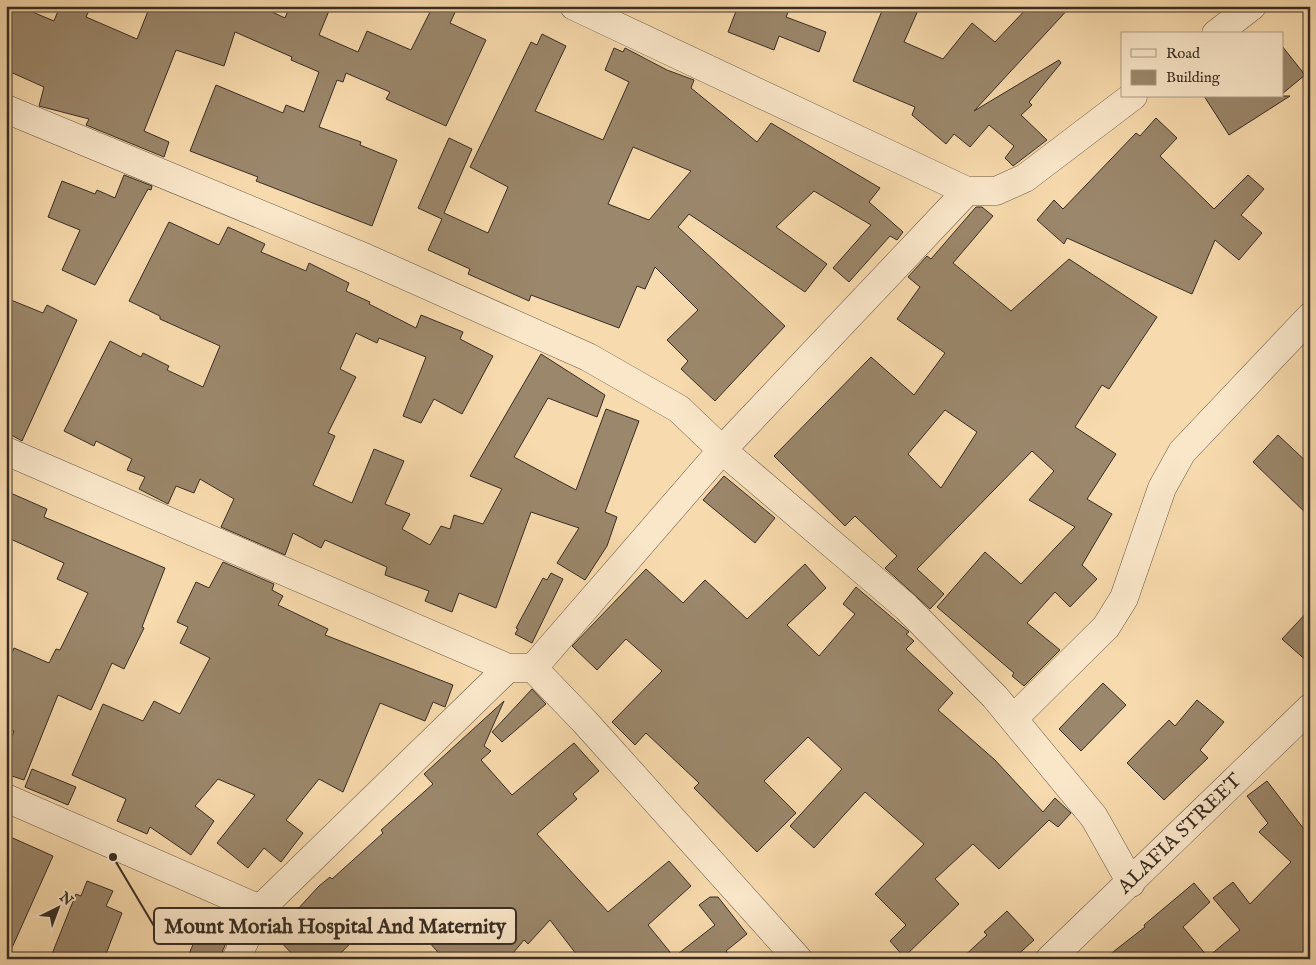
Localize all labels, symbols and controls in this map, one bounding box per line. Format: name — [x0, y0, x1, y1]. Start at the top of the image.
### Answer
legend — [1121, 32, 1284, 98]
text: Road — [1166, 44, 1201, 63]
text: Building — [1166, 68, 1221, 87]
street label: ALAFIA STREET — [1112, 768, 1247, 900]
north arrow — [32, 882, 82, 932]
text: N — [55, 888, 77, 910]
callout: Mount Moriah Hospital And Maternity — [154, 908, 516, 944]
text: Mount Moriah Hospital And Maternity — [164, 914, 507, 941]

